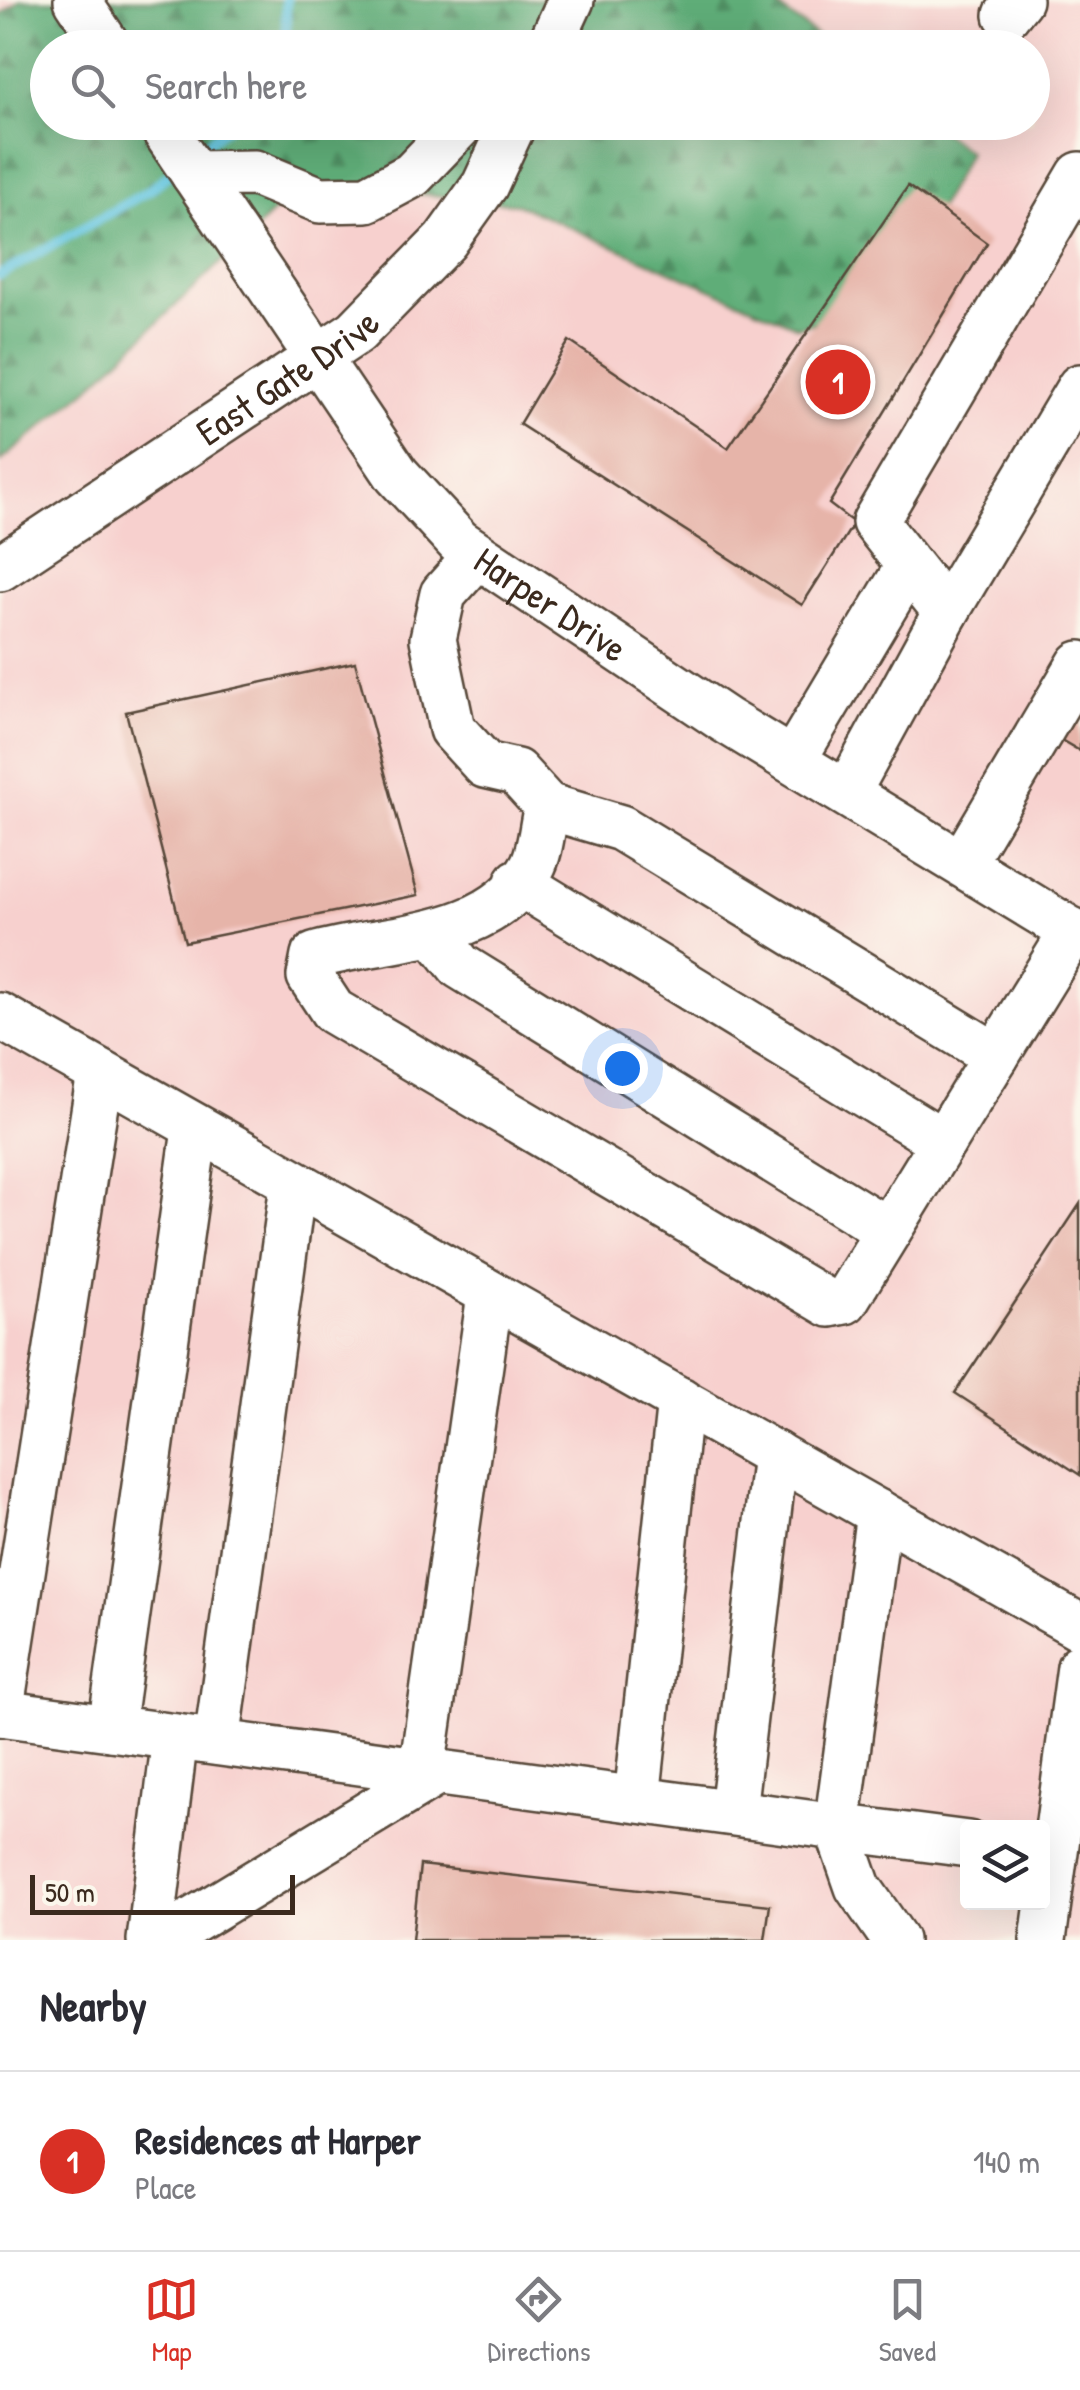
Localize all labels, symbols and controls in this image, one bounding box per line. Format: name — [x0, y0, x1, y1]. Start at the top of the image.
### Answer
search box — [30, 30, 1050, 140]
icon: search — [65, 58, 120, 113]
text: Search here — [145, 59, 307, 111]
street label: East Gate Drive — [186, 298, 391, 457]
pin: 1 — [806, 344, 870, 420]
street label: Harper Drive — [465, 534, 638, 674]
your location — [597, 1043, 648, 1094]
map controls — [960, 1820, 1050, 1910]
button: layers — [960, 1820, 1050, 1910]
scale bar — [30, 1870, 295, 1914]
text: 50 m — [45, 1873, 95, 1911]
text: Nearby — [40, 1977, 147, 2034]
text: Residences at Harper — [135, 2114, 421, 2166]
text: 1 — [67, 2140, 78, 2183]
text: 140 m — [973, 2140, 1040, 2183]
text: Place — [135, 2166, 197, 2209]
tab: Map — [144, 2272, 199, 2370]
tab: Directions — [487, 2272, 590, 2370]
tab: Saved — [879, 2272, 936, 2370]

